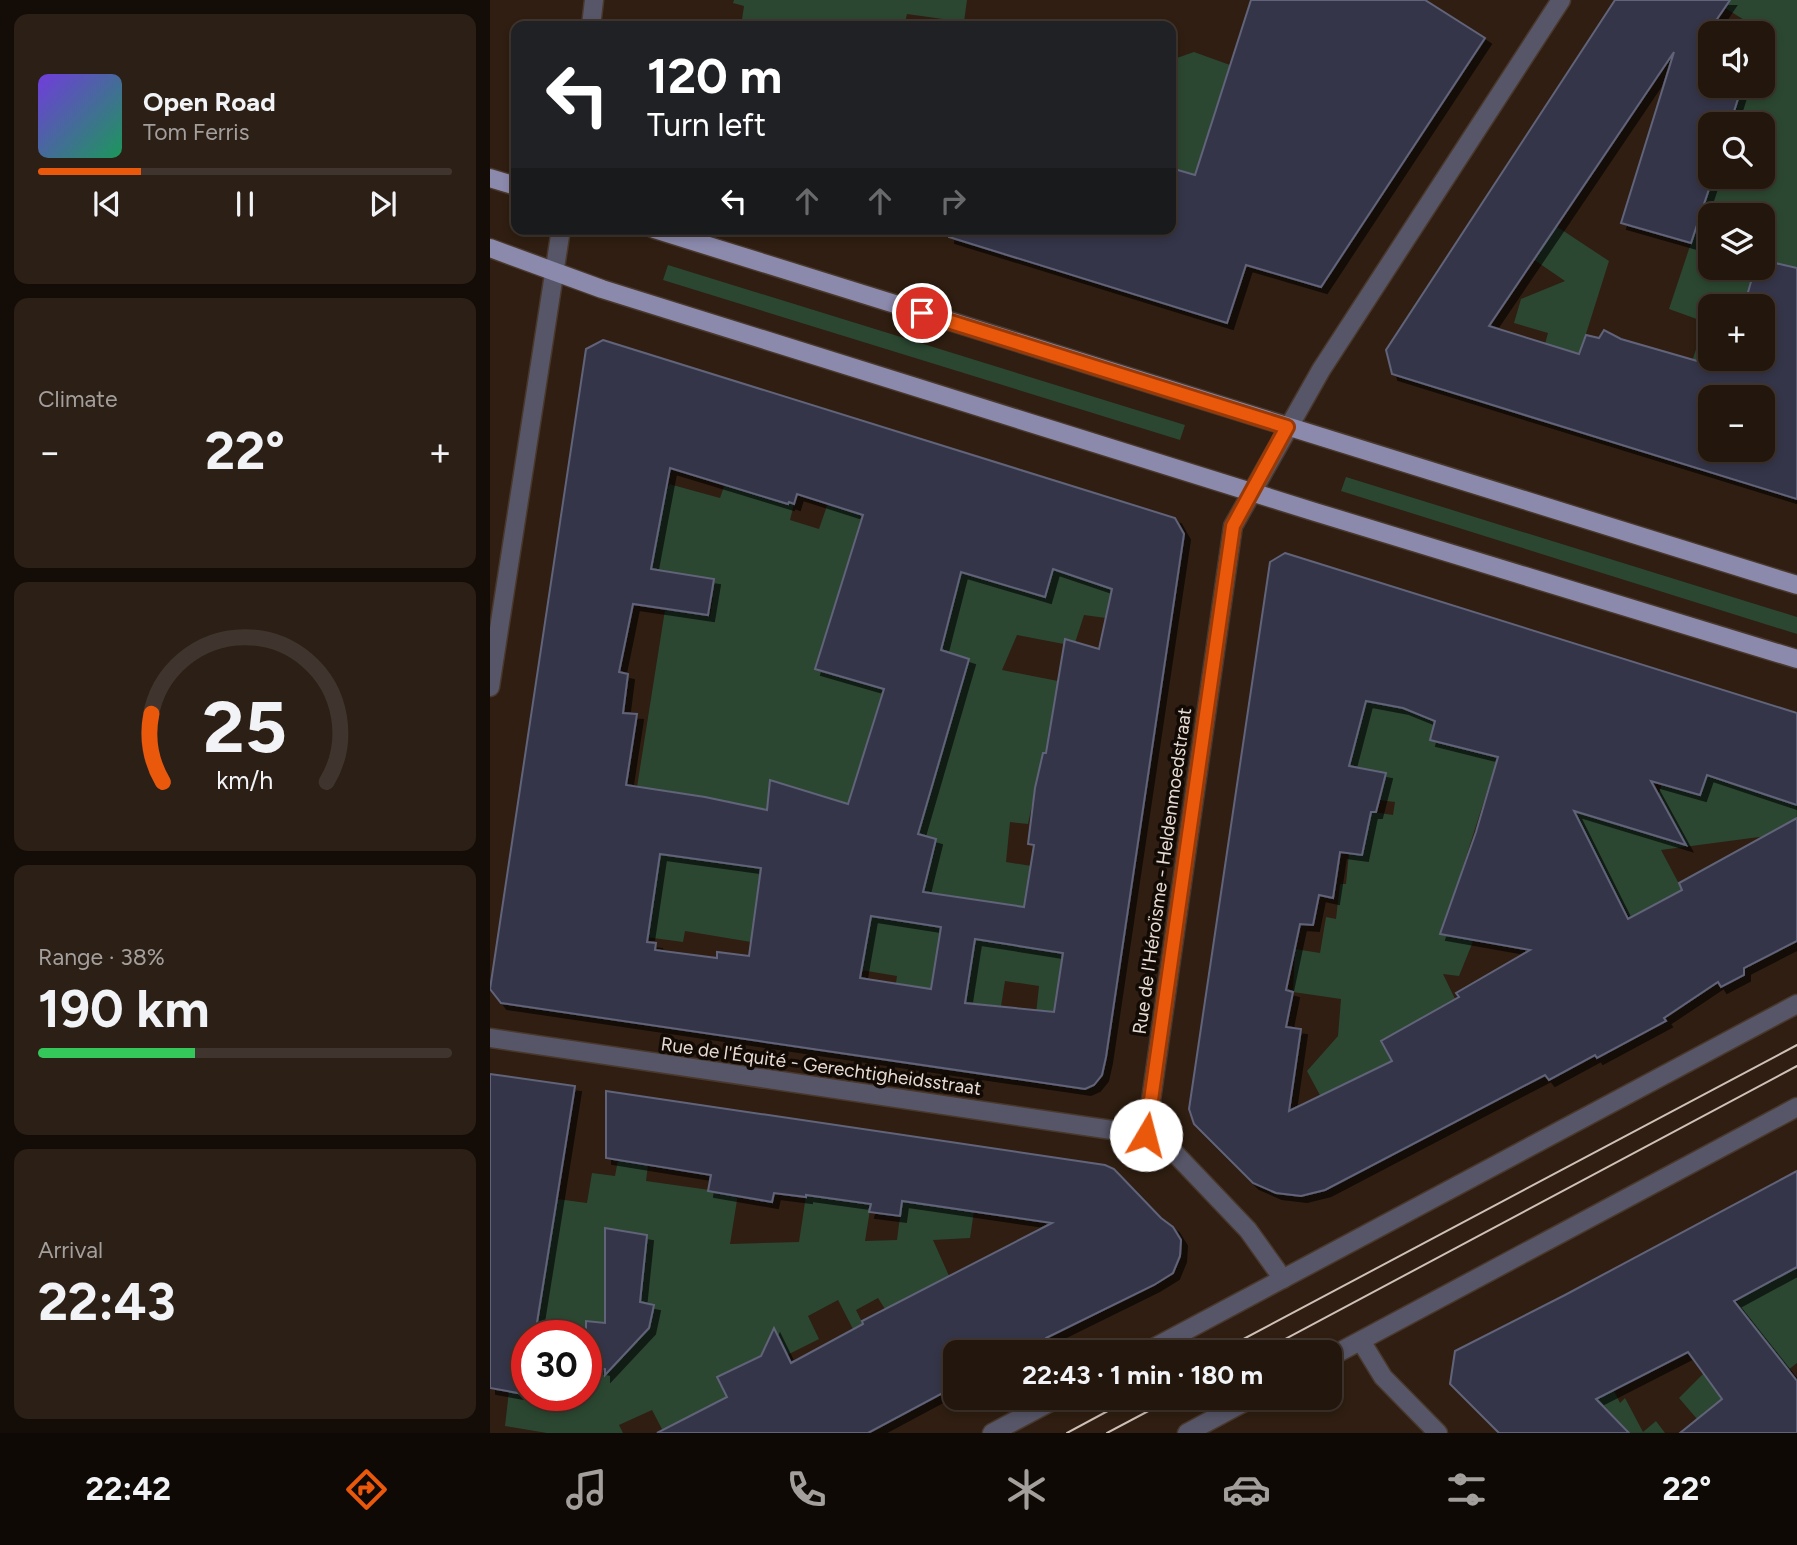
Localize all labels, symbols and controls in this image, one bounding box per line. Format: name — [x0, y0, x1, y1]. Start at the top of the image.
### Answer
map controls — [1698, 21, 1775, 462]
button: sound — [1698, 21, 1775, 98]
text: 120 m — [647, 46, 782, 105]
icon: left — [532, 49, 623, 140]
text: Open Road — [143, 86, 276, 118]
text: Turn left — [647, 106, 766, 144]
button: search — [1698, 112, 1775, 189]
text: Tom Ferris — [143, 118, 249, 146]
icon: left — [715, 182, 753, 220]
icon: ahead — [788, 182, 826, 220]
icon: ahead — [861, 182, 899, 220]
icon: right — [934, 182, 972, 220]
icon: previous — [88, 185, 126, 223]
icon: pause — [226, 185, 264, 223]
icon: next — [364, 185, 402, 223]
button: layers — [1698, 203, 1775, 280]
pin — [892, 283, 952, 343]
icon: arrive — [903, 294, 941, 332]
button: + — [1698, 294, 1775, 371]
text: Climate — [38, 385, 117, 413]
button: − — [1698, 385, 1775, 462]
text: 22° — [205, 420, 285, 482]
text: − — [38, 429, 62, 475]
text: + — [428, 429, 452, 475]
text: 25 — [203, 684, 287, 771]
street label: Rue de l'Héroïsme - Heldenmoedstraat — [1128, 706, 1196, 1036]
text: km/h — [216, 765, 274, 795]
text: Range · 38% — [38, 943, 165, 971]
text: 190 km — [38, 978, 210, 1040]
street label: Rue de l'Équité - Gerechtigheidsstraat — [659, 1032, 983, 1100]
position arrow — [1109, 1098, 1183, 1172]
text: Arrival — [38, 1236, 103, 1264]
text: 22:43 — [38, 1271, 176, 1333]
speed limit sign: 30 — [511, 1320, 602, 1411]
text: 22:43 · 1 min · 180 m — [1022, 1359, 1263, 1391]
icon: directions — [342, 1465, 391, 1514]
icon: music — [562, 1465, 611, 1514]
icon: phone — [782, 1465, 831, 1514]
icon: climate — [1002, 1465, 1051, 1514]
icon: car — [1222, 1465, 1271, 1514]
icon: filters — [1442, 1465, 1491, 1514]
text: 22:42 — [86, 1470, 171, 1508]
text: 22° — [1662, 1470, 1711, 1508]

